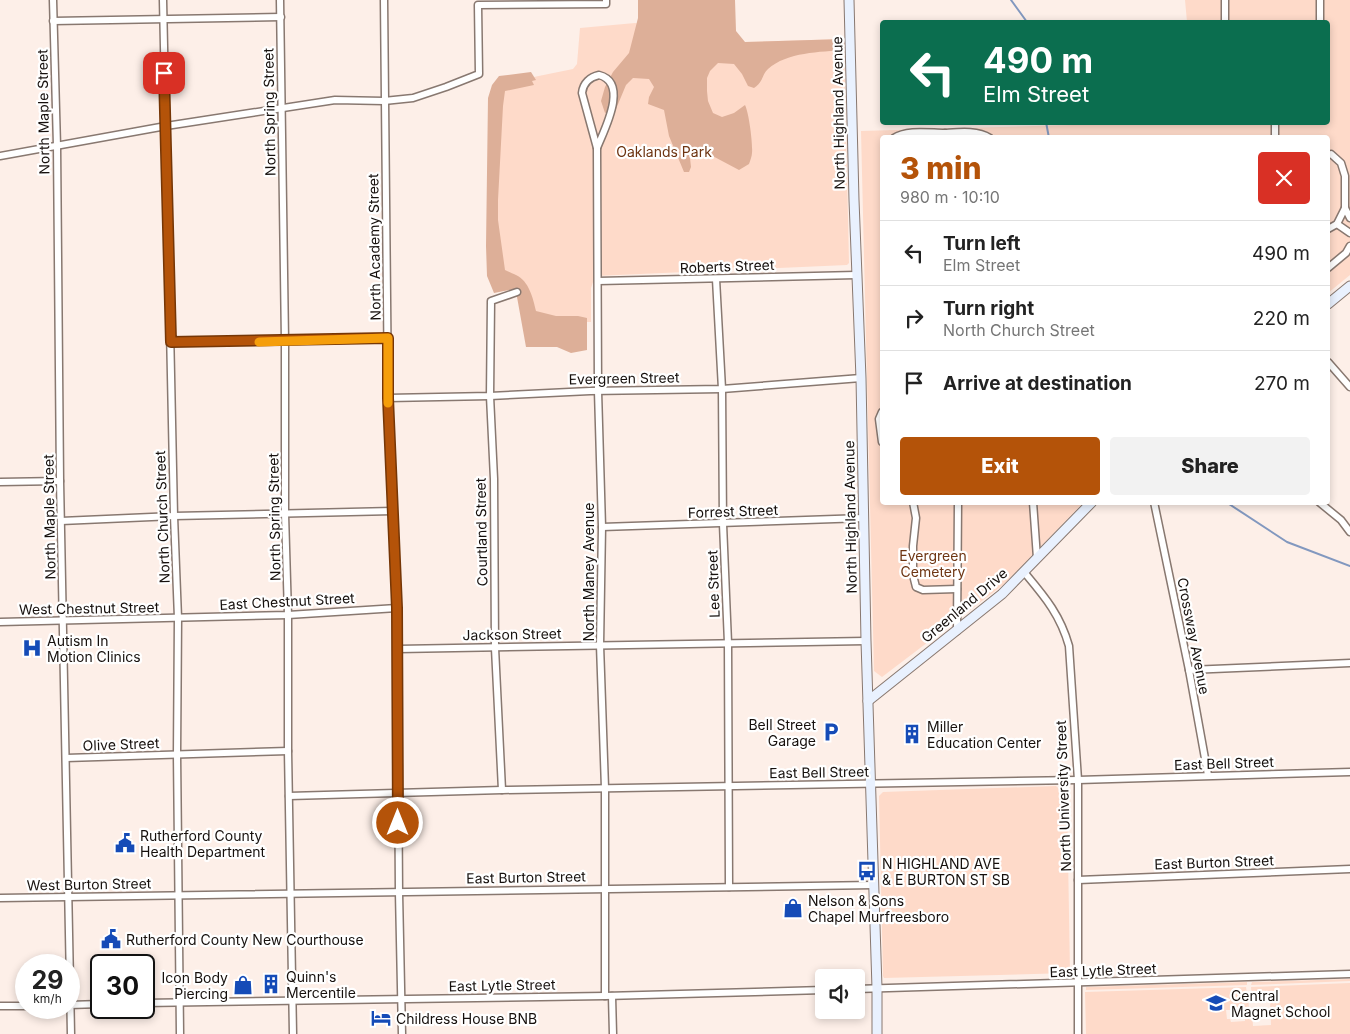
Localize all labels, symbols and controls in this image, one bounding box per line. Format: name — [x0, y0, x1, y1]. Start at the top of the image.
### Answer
street label: North Highland Avenue — [828, 36, 848, 190]
text: 490 m — [983, 39, 1093, 81]
icon: left — [900, 40, 965, 105]
street label: North Spring Street — [259, 47, 279, 176]
street label: North Maple Street — [33, 49, 53, 175]
pin — [143, 52, 185, 94]
icon: arrive — [150, 59, 178, 87]
text: Elm Street — [983, 81, 1089, 107]
park label: Oaklands Park — [616, 143, 712, 160]
text: 3 min — [900, 150, 982, 186]
button: close — [1258, 152, 1310, 204]
street label: North Academy Street — [364, 173, 384, 321]
text: 980 m · 10:10 — [900, 187, 1000, 207]
text: Turn left — [943, 232, 1021, 255]
icon: left — [900, 239, 928, 267]
text: 490 m — [1252, 242, 1310, 265]
text: Elm Street — [943, 255, 1020, 275]
street label: Roberts Street — [679, 256, 775, 276]
text: Turn right — [943, 297, 1034, 320]
icon: right — [900, 304, 928, 332]
text: 220 m — [1253, 307, 1310, 330]
text: North Church Street — [943, 320, 1095, 340]
street label: Evergreen Street — [568, 369, 680, 387]
icon: arrive — [900, 369, 928, 397]
text: Arrive at destination — [943, 372, 1132, 395]
text: 270 m — [1254, 372, 1310, 395]
button: Exit — [900, 437, 1100, 495]
button: Share — [1110, 437, 1310, 495]
street label: North Highland Avenue — [840, 440, 860, 594]
street label: North Church Street — [151, 450, 173, 584]
street label: North Spring Street — [264, 452, 284, 581]
street label: North Maple Street — [39, 454, 59, 580]
street label: Courtland Street — [472, 477, 490, 586]
street label: Forrest Street — [688, 501, 779, 521]
street label: North Maney Avenue — [580, 503, 597, 641]
park label: Evergreen Cemetery — [899, 547, 967, 580]
street label: Lee Street — [703, 549, 723, 618]
street label: Greenland Drive — [918, 564, 1010, 646]
street label: Crossway Avenue — [1174, 576, 1214, 696]
street label: East Chestnut Street — [219, 589, 355, 613]
street label: West Chestnut Street — [19, 598, 160, 618]
street label: Jackson Street — [462, 625, 562, 643]
place label: Autism In Motion Clinics — [47, 632, 141, 665]
hospital icon: Autism In Motion Clinics — [21, 637, 43, 659]
place label: Bell Street Garage — [748, 716, 816, 749]
place label: Miller Education Center — [927, 718, 1041, 751]
street label: North University Street — [1052, 720, 1074, 872]
parking icon: Bell Street Garage — [820, 721, 842, 743]
building icon: Miller Education Center — [901, 723, 923, 745]
street label: Olive Street — [82, 734, 160, 754]
street label: East Bell Street — [1174, 753, 1275, 773]
street label: East Bell Street — [769, 763, 869, 781]
position arrow — [371, 796, 423, 848]
place label: Rutherford County Health Department — [140, 827, 266, 860]
public building icon: Rutherford County Health Department — [114, 832, 136, 854]
street label: East Burton Street — [1154, 851, 1275, 873]
place label: N HIGHLAND AVE & E BURTON ST SB — [882, 855, 1010, 888]
bus stop icon: N HIGHLAND AVE & E BURTON ST SB — [856, 860, 878, 882]
street label: East Burton Street — [466, 867, 586, 887]
street label: West Burton Street — [27, 874, 152, 894]
place label: Nelson & Sons Chapel Murfreesboro — [808, 892, 949, 925]
shop icon: Nelson & Sons Chapel Murfreesboro — [782, 897, 804, 919]
public building icon: Rutherford County New Courthouse — [100, 928, 122, 950]
place label: Rutherford County New Courthouse — [126, 931, 364, 948]
speed limit sign: 30 — [90, 954, 155, 1019]
street label: East Lytle Street — [1049, 960, 1157, 980]
text: 29 — [32, 965, 63, 995]
place label: Quinn's Mercentile — [286, 968, 356, 1001]
place label: Icon Body Piercing — [162, 969, 228, 1002]
map controls — [815, 969, 865, 1019]
button: sound — [815, 969, 865, 1019]
building icon: Quinn's Mercentile — [260, 973, 282, 995]
shop icon: Icon Body Piercing — [232, 974, 254, 996]
street label: East Lytle Street — [448, 976, 556, 994]
place label: Central Magnet School — [1231, 987, 1330, 1020]
text: km/h — [33, 991, 62, 1006]
school or university icon: Central Magnet School — [1205, 992, 1227, 1014]
hotel icon: Childress House BNB — [370, 1007, 392, 1029]
place label: Childress House BNB — [396, 1010, 537, 1027]

